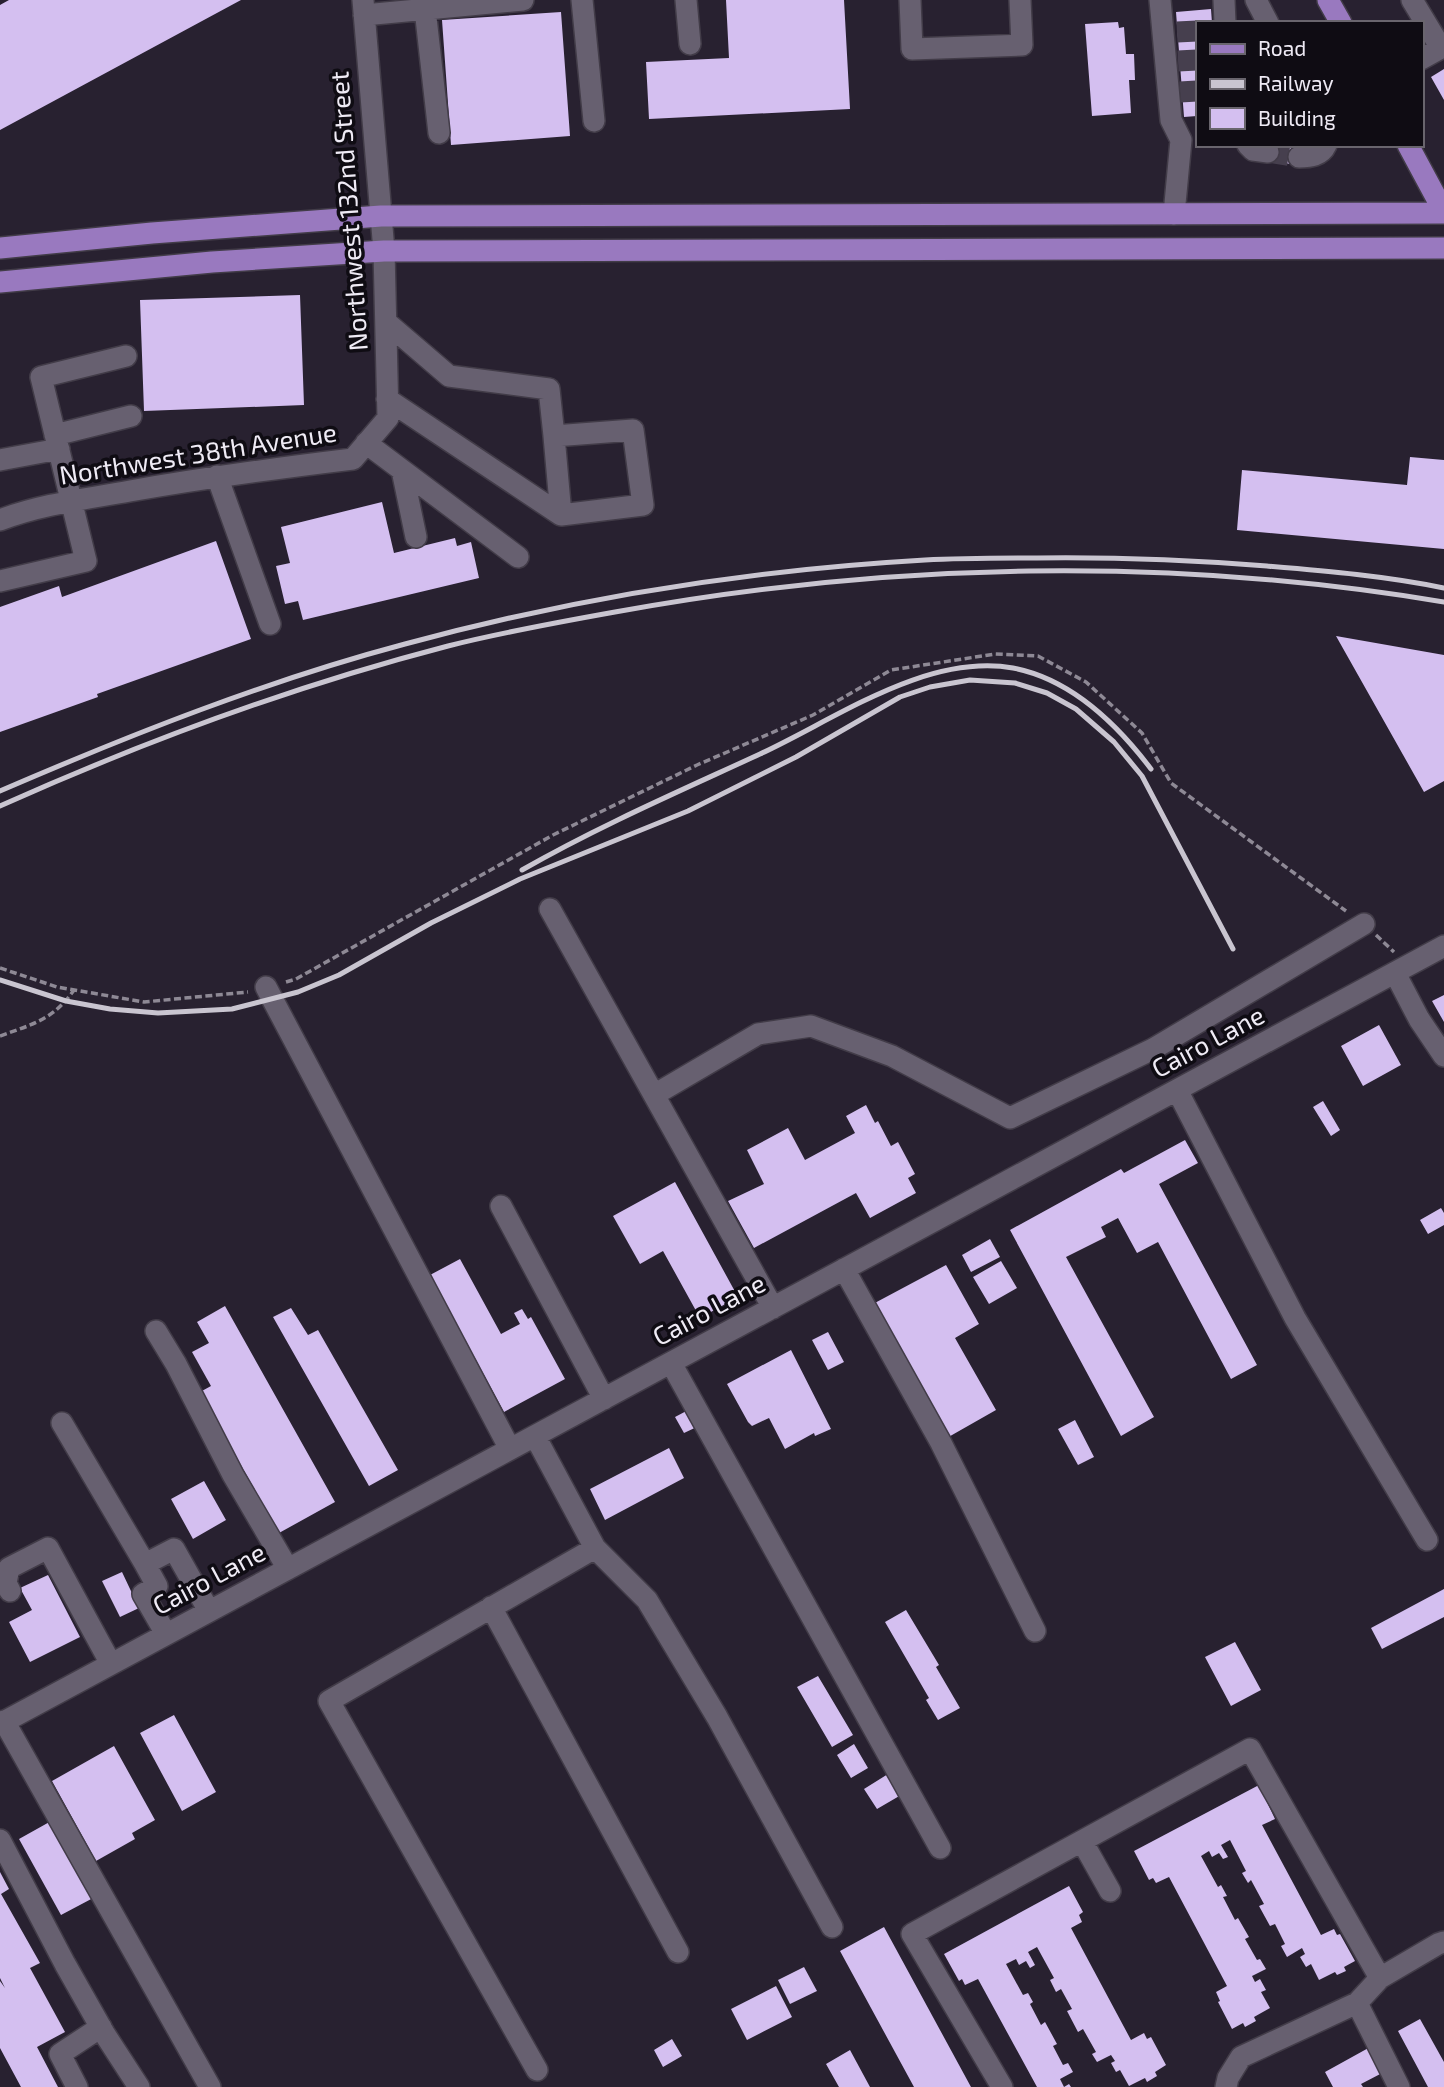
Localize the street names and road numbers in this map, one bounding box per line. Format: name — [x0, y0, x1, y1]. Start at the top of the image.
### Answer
street label: Northwest 132nd Street — [322, 70, 373, 352]
street label: Northwest 38th Avenue — [57, 415, 339, 490]
street label: Cairo Lane — [1146, 998, 1269, 1083]
street label: Cairo Lane — [647, 1266, 770, 1351]
street label: Cairo Lane — [147, 1535, 270, 1620]

